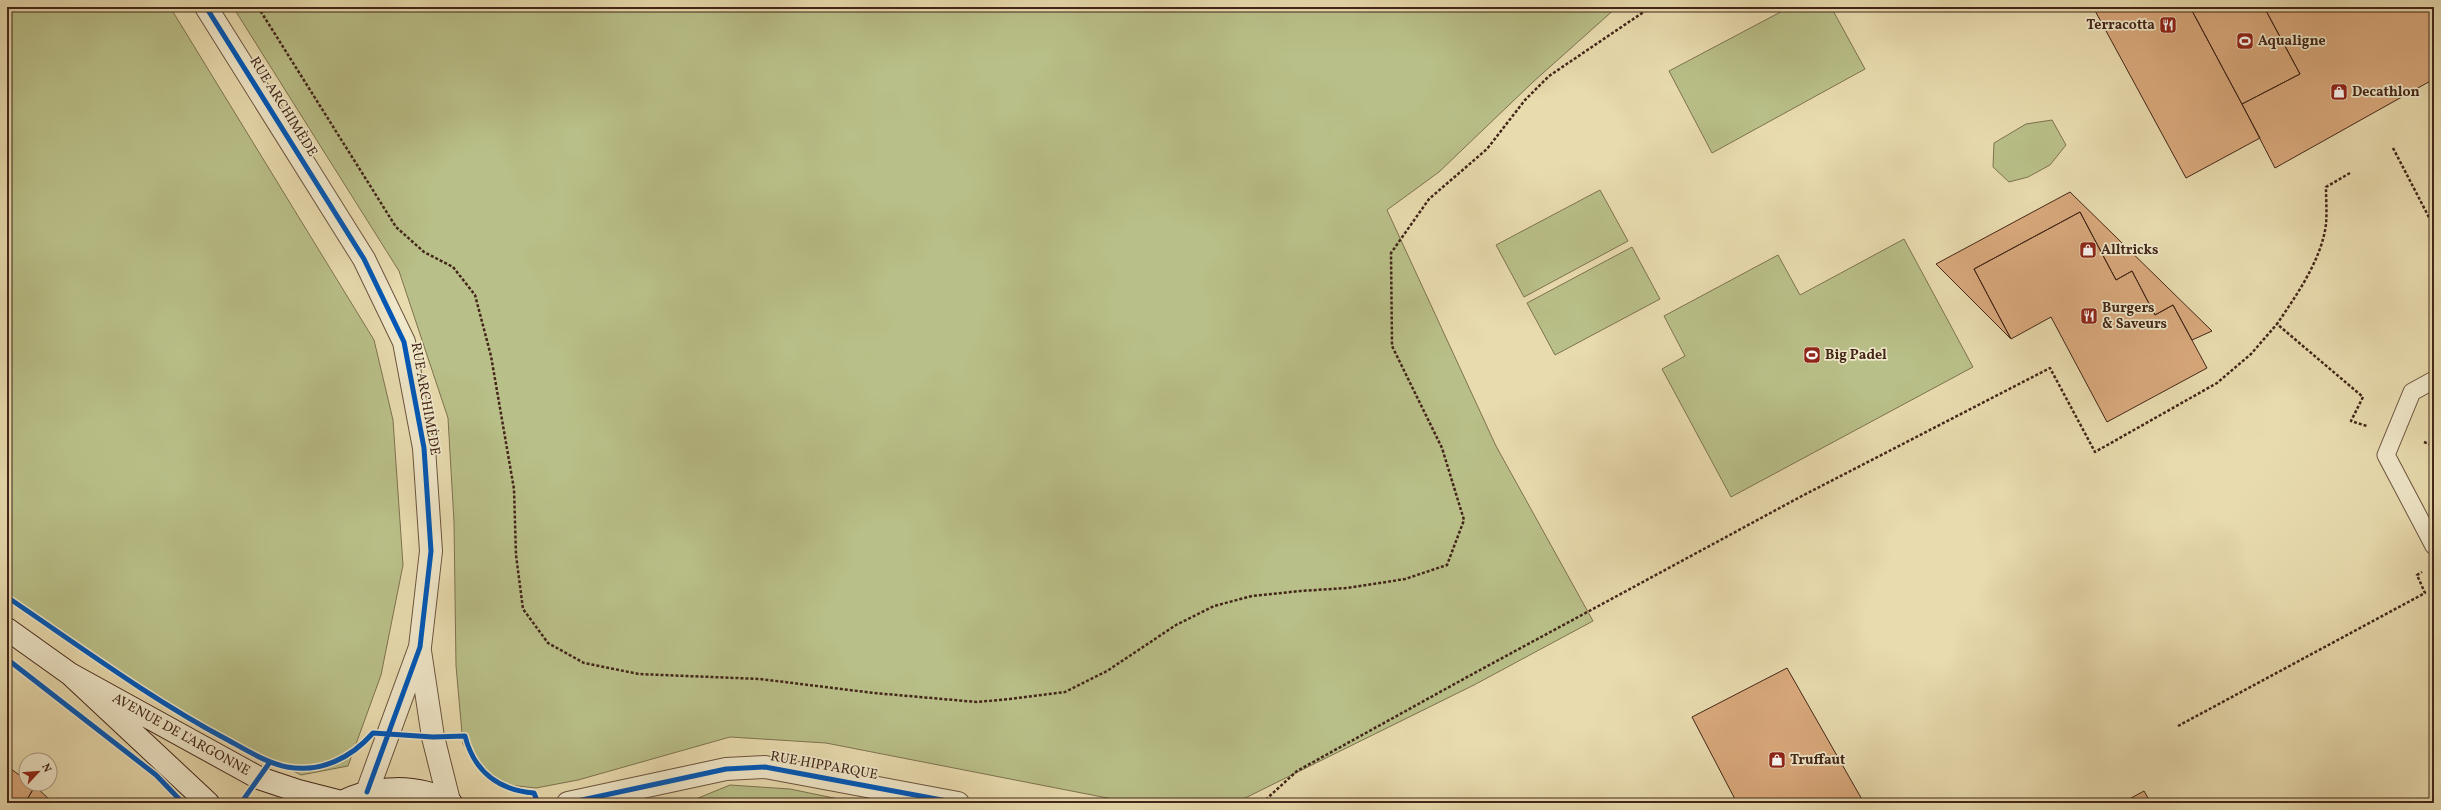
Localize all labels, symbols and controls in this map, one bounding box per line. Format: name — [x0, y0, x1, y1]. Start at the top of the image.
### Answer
restaurant icon: Terracotta — [2158, 15, 2178, 35]
place label: Terracotta — [2086, 16, 2155, 35]
sports icon: Aqualigne — [2235, 31, 2255, 51]
place label: Aqualigne — [2258, 32, 2326, 51]
street label: RUE ARCHIMÈDE — [245, 53, 322, 161]
shop icon: Decathlon — [2329, 82, 2349, 102]
place label: Decathlon — [2352, 83, 2420, 102]
shop icon: Alltricks — [2078, 240, 2098, 260]
place label: Alltricks — [2101, 241, 2158, 260]
place label: Burgers & Saveurs — [2102, 299, 2167, 334]
restaurant icon: Burgers & Saveurs — [2079, 306, 2099, 326]
street label: RUE ARCHIMÈDE — [406, 341, 445, 457]
sports icon: Big Padel — [1802, 345, 1822, 365]
place label: Big Padel — [1825, 346, 1887, 365]
street label: AVENUE DE L'ARGONNE — [109, 689, 253, 781]
street label: RUE HIPPARQUE — [769, 747, 879, 785]
shop icon: Truffaut — [1767, 750, 1787, 770]
place label: Truffaut — [1790, 751, 1845, 770]
north arrow — [18, 752, 58, 792]
text: N — [37, 761, 54, 775]

